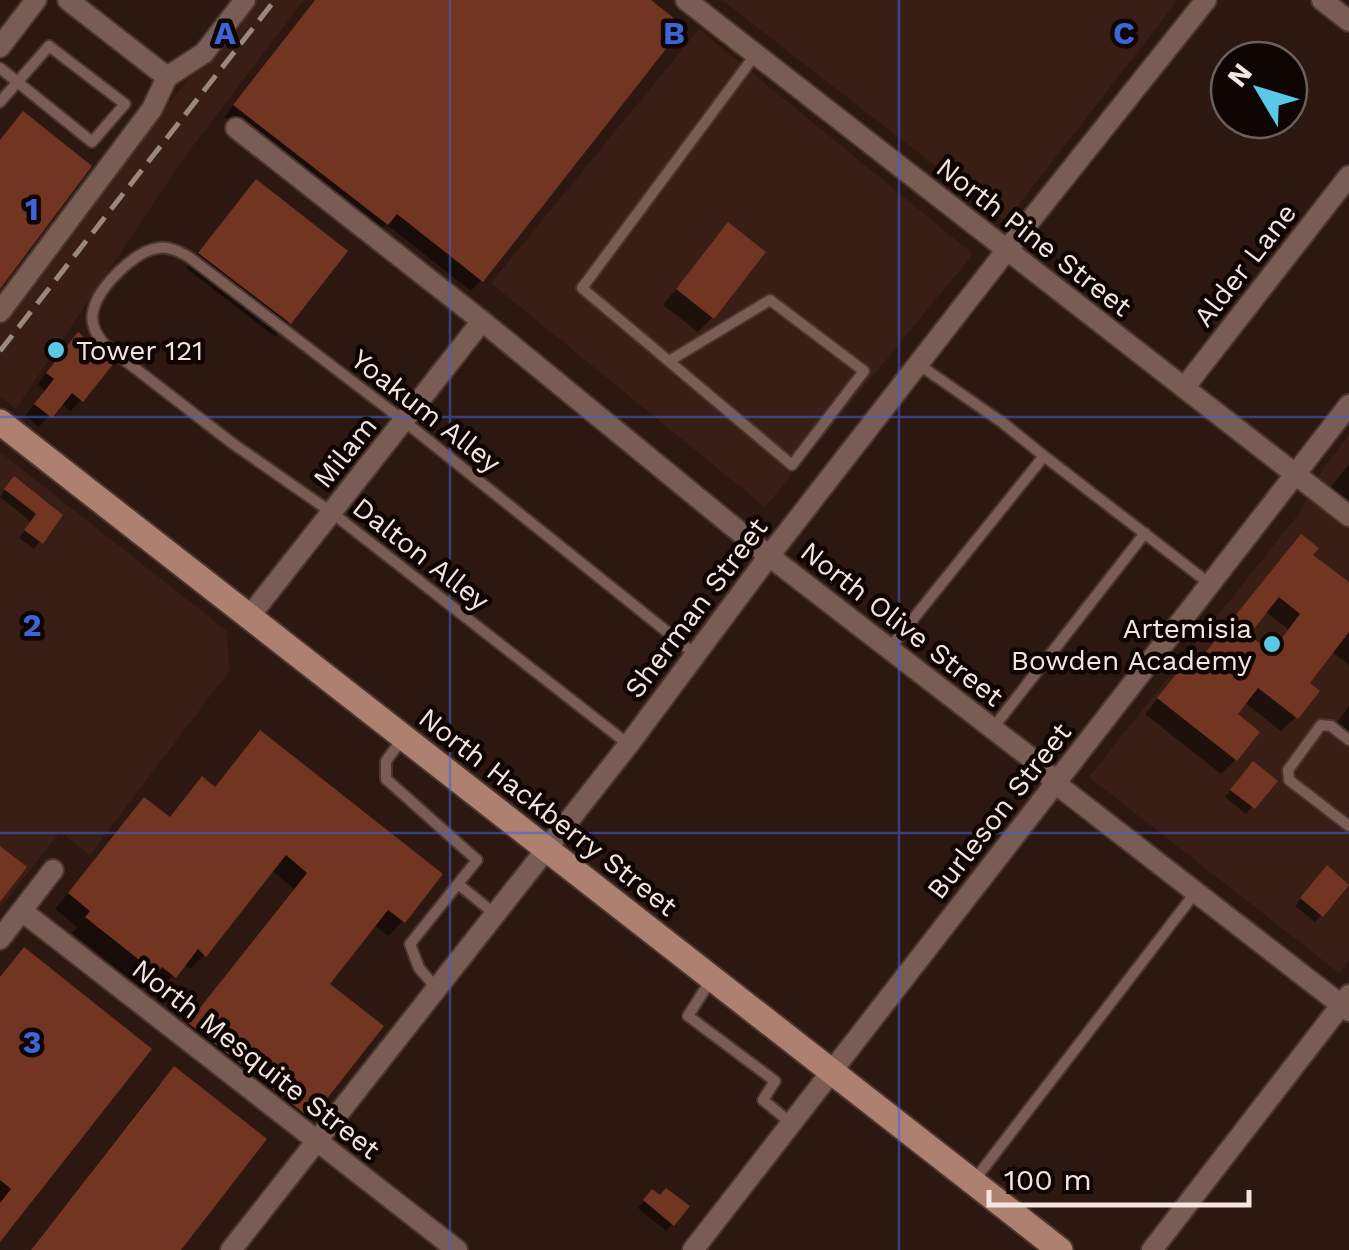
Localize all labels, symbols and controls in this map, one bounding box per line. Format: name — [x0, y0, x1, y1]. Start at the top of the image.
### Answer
text: A — [214, 14, 236, 52]
text: B — [663, 14, 685, 52]
text: C — [1113, 14, 1135, 52]
north arrow — [1209, 40, 1309, 140]
text: N — [1220, 57, 1259, 93]
street label: North Pine Street — [930, 151, 1138, 323]
text: 1 — [25, 190, 39, 228]
street label: Alder Lane — [1187, 197, 1303, 333]
place label: Tower 121 — [76, 334, 203, 367]
marker: Tower 121 — [45, 339, 67, 361]
street label: Yoakum Alley — [345, 342, 508, 480]
street label: Milam — [306, 410, 384, 494]
street label: Dalton Alley — [346, 491, 496, 618]
street label: Sherman Street — [618, 511, 774, 704]
street label: North Olive Street — [794, 535, 1010, 713]
text: 2 — [22, 606, 42, 644]
place label: Artemisia Bowden Academy — [1011, 612, 1253, 677]
marker: Artemisia Bowden Academy — [1261, 633, 1283, 655]
street label: North Hackberry Street — [412, 701, 684, 923]
street label: Burleson Street — [920, 716, 1078, 906]
street label: North Mesquite Street — [126, 952, 387, 1166]
text: 3 — [23, 1023, 41, 1061]
scale bar — [989, 1145, 1249, 1207]
text: 100 m — [1004, 1162, 1092, 1197]

